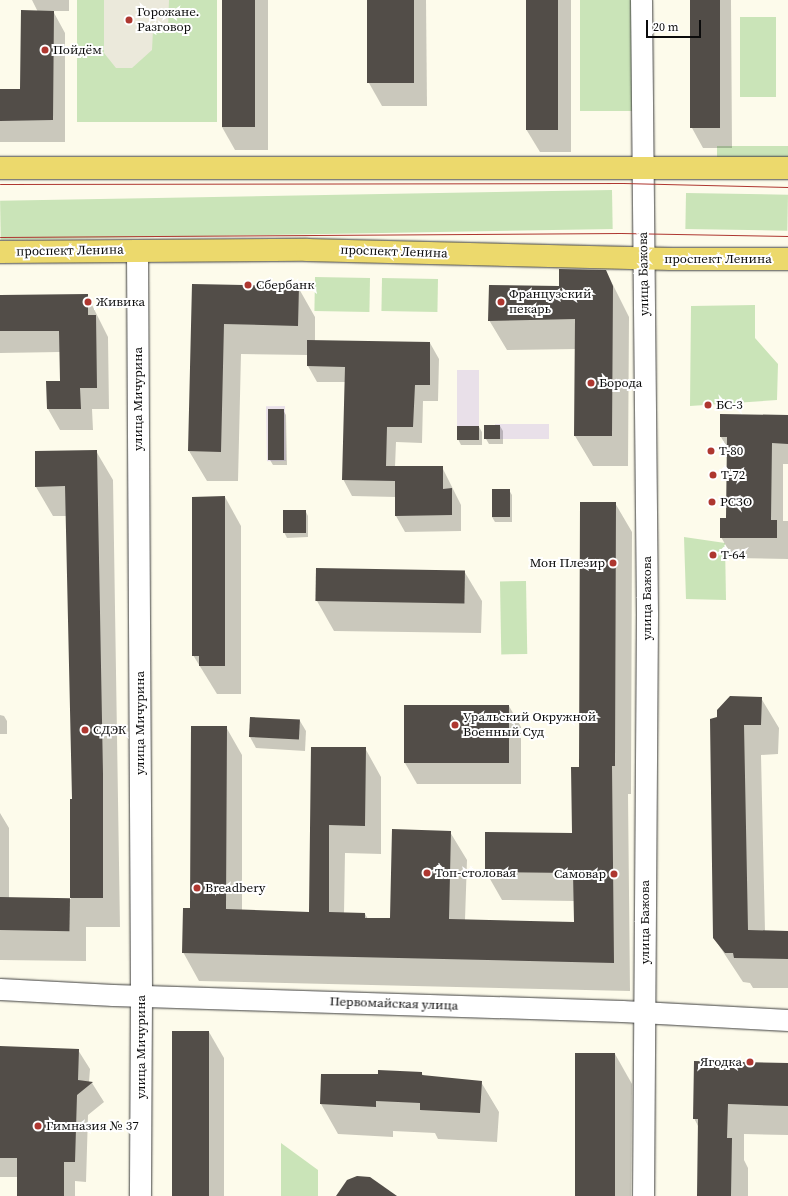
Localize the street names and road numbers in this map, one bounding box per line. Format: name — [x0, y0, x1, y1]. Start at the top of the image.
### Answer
street label: улица Бажова — [635, 232, 653, 316]
street label: проспект Ленина — [16, 242, 124, 260]
street label: проспект Ленина — [340, 242, 448, 262]
street label: проспект Ленина — [664, 251, 772, 267]
street label: улица Мичурина — [130, 347, 146, 451]
street label: улица Бажова — [639, 556, 655, 640]
street label: улица Мичурина — [132, 671, 148, 775]
street label: улица Бажова — [637, 880, 653, 964]
street label: Первомайская улица — [329, 994, 459, 1014]
street label: улица Мичурина — [133, 995, 149, 1099]

